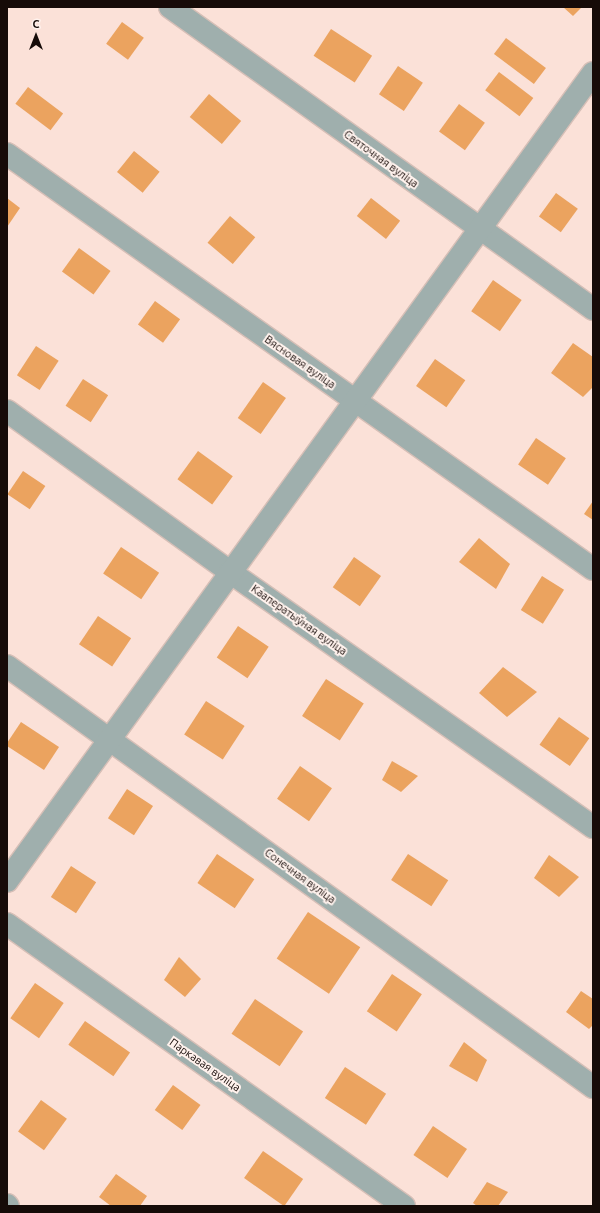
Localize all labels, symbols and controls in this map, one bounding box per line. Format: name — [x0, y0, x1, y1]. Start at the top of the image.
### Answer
north arrow — [16, 16, 56, 56]
text: С — [32, 18, 40, 30]
street label: Святочная вуліца — [341, 128, 421, 190]
street label: Вясновая вуліца — [262, 333, 338, 391]
street label: Кааператыўная вуліца — [249, 582, 349, 658]
street label: Сонечная вуліца — [262, 846, 338, 906]
street label: Паркавая вуліца — [167, 1036, 243, 1094]

